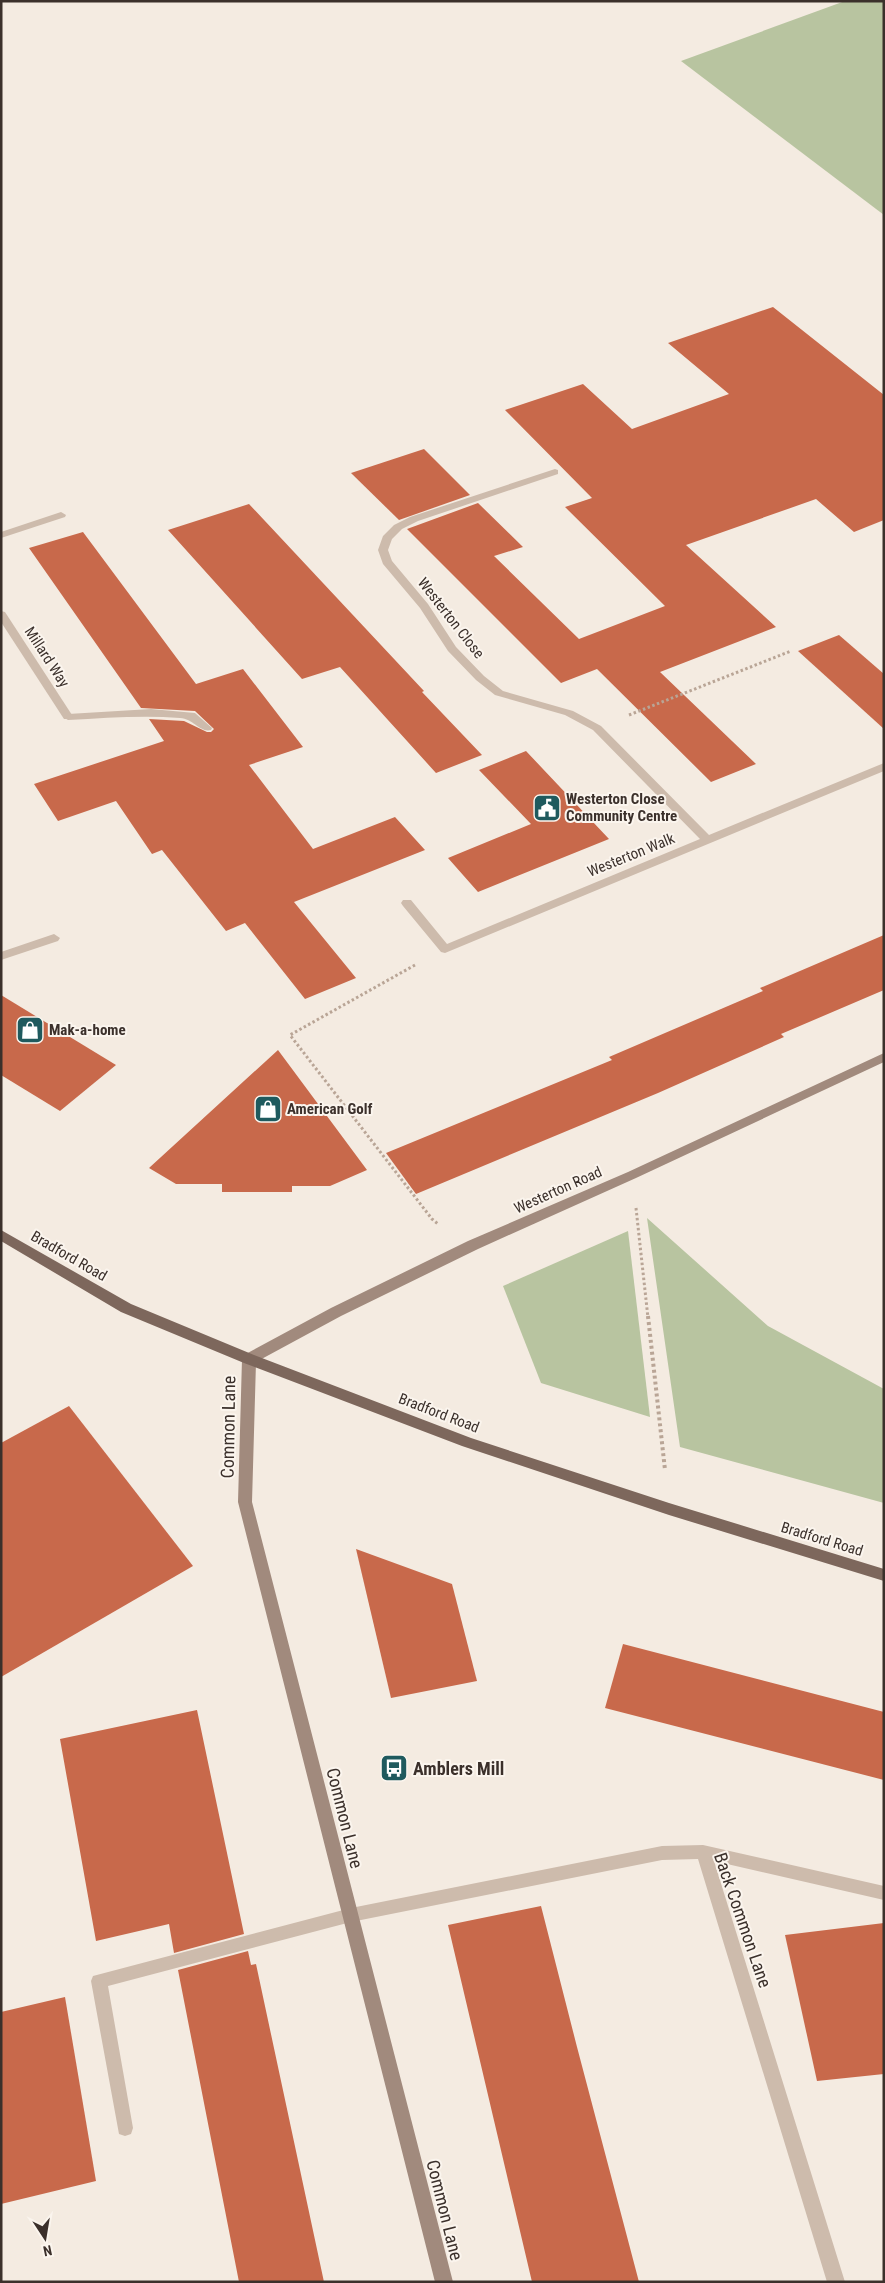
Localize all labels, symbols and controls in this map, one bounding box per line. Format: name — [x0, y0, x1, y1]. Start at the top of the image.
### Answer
street label: Westerton Close — [414, 574, 488, 662]
street label: Millard Way — [21, 623, 73, 691]
place label: Westerton Close Community Centre — [566, 790, 677, 825]
public building icon: Westerton Close Community Centre — [532, 793, 562, 823]
street label: Westerton Walk — [585, 829, 678, 881]
shop icon: Mak-a-home — [15, 1015, 45, 1045]
place label: Mak-a-home — [49, 1021, 126, 1039]
shop icon: American Golf — [253, 1094, 283, 1124]
place label: American Golf — [287, 1100, 372, 1118]
street label: Westerton Road — [511, 1163, 605, 1217]
street label: Bradford Road — [28, 1227, 110, 1285]
street label: Common Lane — [217, 1376, 239, 1478]
street label: Bradford Road — [396, 1389, 482, 1437]
street label: Bradford Road — [779, 1518, 865, 1560]
bus stop icon: Amblers Mill — [379, 1753, 409, 1783]
place label: Amblers Mill — [413, 1758, 504, 1779]
street label: Common Lane — [322, 1766, 368, 1870]
street label: Back Common Lane — [710, 1850, 776, 1990]
street label: Common Lane — [422, 2158, 468, 2262]
north arrow — [20, 2213, 70, 2263]
text: N — [42, 2242, 54, 2259]

